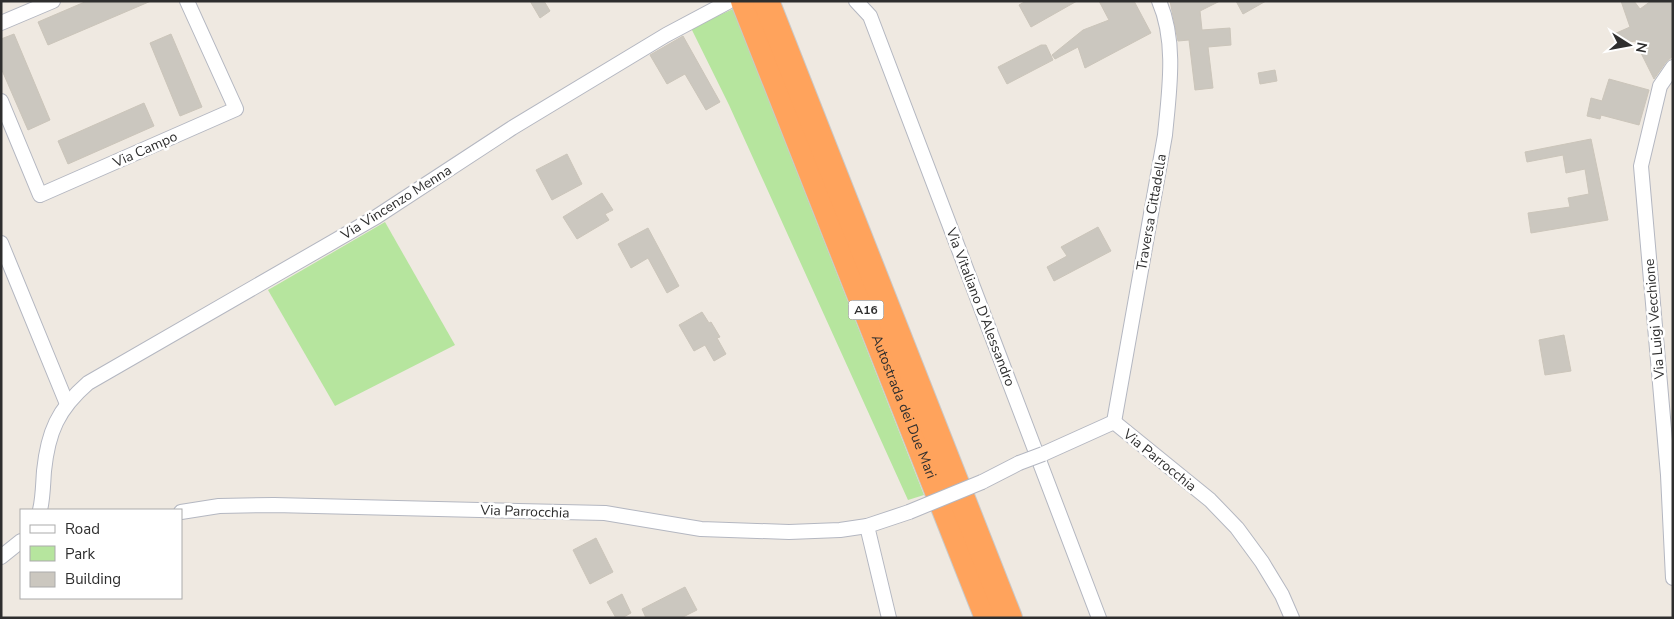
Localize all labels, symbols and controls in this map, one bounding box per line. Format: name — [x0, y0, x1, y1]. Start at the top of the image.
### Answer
north arrow — [1604, 20, 1654, 70]
text: N — [1631, 40, 1652, 54]
street label: Via Campo — [109, 127, 181, 172]
street label: Traversa Cittadella — [1132, 152, 1171, 272]
street label: Via Vincenzo Menna — [337, 161, 455, 245]
street label: Via Vitaliano D'Alessandro — [941, 224, 1020, 389]
street label: Via Luigi Vecchione — [1640, 258, 1669, 381]
road number: A16 — [848, 300, 884, 320]
street label: Autostrada dei Due Mari — [867, 332, 941, 481]
street label: Via Parrocchia — [1118, 424, 1200, 496]
street label: Via Parrocchia — [479, 500, 570, 523]
legend — [20, 509, 182, 599]
text: Road — [65, 519, 100, 539]
text: Park — [65, 544, 95, 564]
text: Building — [65, 569, 121, 589]

